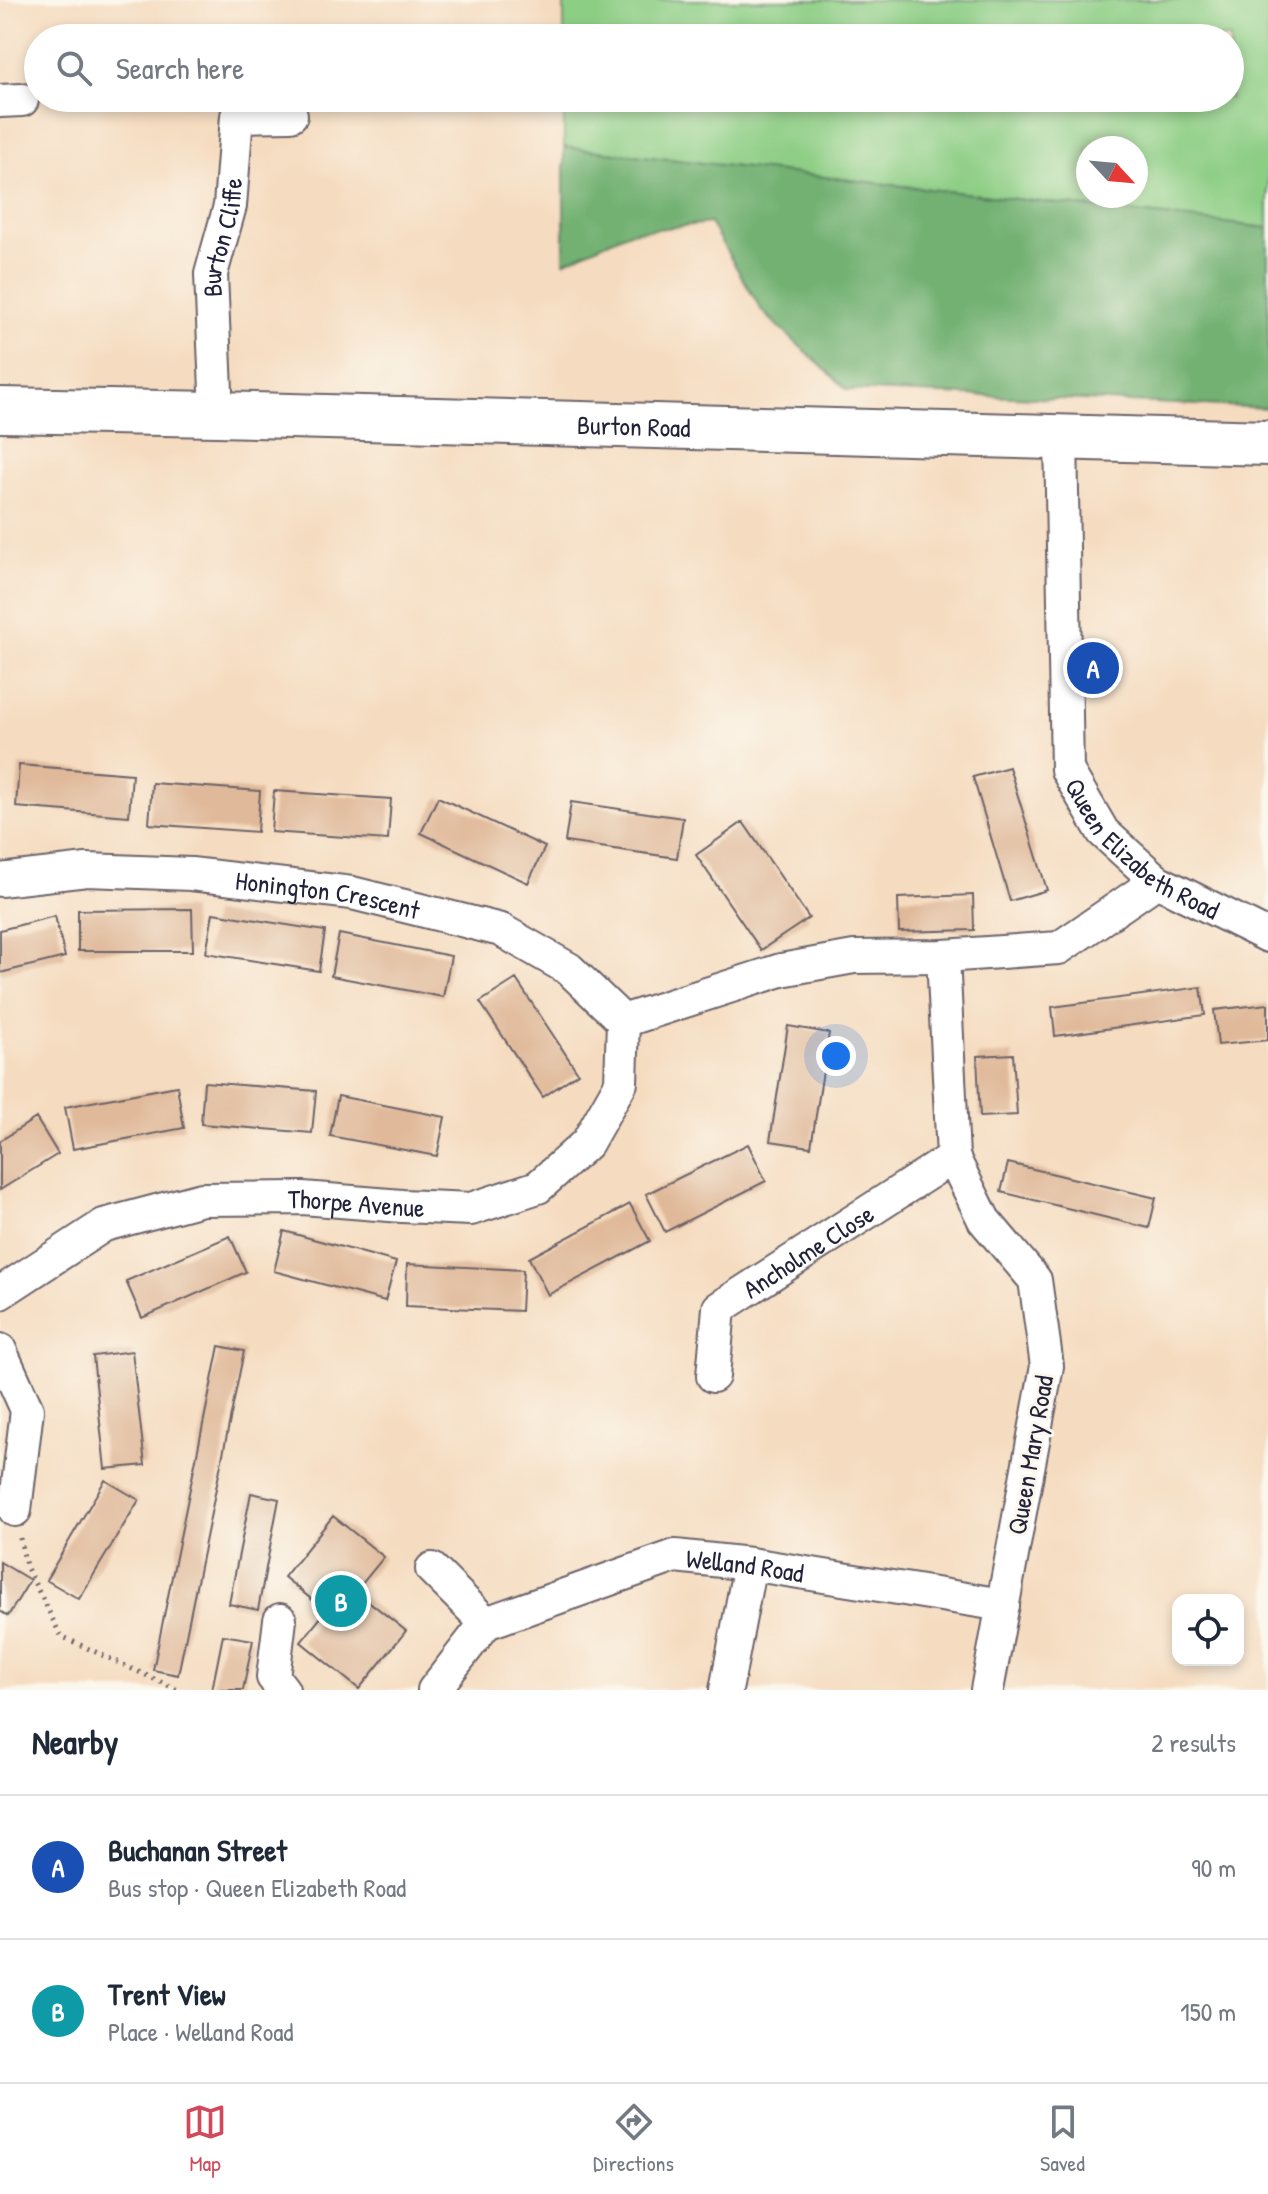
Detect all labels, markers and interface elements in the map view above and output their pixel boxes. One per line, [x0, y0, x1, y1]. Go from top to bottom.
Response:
search box [24, 24, 1244, 112]
icon: search [52, 46, 96, 90]
text: Search here [116, 48, 244, 88]
north arrow [1076, 136, 1148, 208]
street label: Burton Cliffe [193, 177, 250, 298]
street label: Burton Road [577, 406, 691, 445]
pin: A [1067, 638, 1119, 698]
street label: Queen Elizabeth Road [1058, 771, 1226, 927]
street label: Honington Crescent [234, 862, 425, 927]
your location [816, 1036, 856, 1076]
street label: Thorpe Avenue [288, 1180, 425, 1224]
street label: Ancholme Close [736, 1196, 880, 1306]
street label: Queen Mary Road [999, 1373, 1061, 1537]
street label: Welland Road [685, 1540, 807, 1590]
pin: B [315, 1571, 367, 1631]
map controls [1172, 1594, 1244, 1666]
button: locate [1172, 1594, 1244, 1666]
text: Nearby [32, 1719, 118, 1765]
text: 2 results [1151, 1725, 1236, 1760]
text: Buchanan Street [108, 1830, 287, 1870]
text: A [52, 1850, 64, 1885]
text: 90 m [1191, 1850, 1236, 1885]
text: Bus stop · Queen Elizabeth Road [108, 1870, 406, 1905]
text: Trent View [108, 1974, 226, 2014]
text: B [51, 1994, 65, 2029]
text: 150 m [1180, 1994, 1236, 2029]
text: Place · Welland Road [108, 2014, 293, 2049]
tab: Map [183, 2100, 227, 2178]
tab: Directions [593, 2100, 674, 2178]
tab: Saved [1040, 2100, 1085, 2178]

